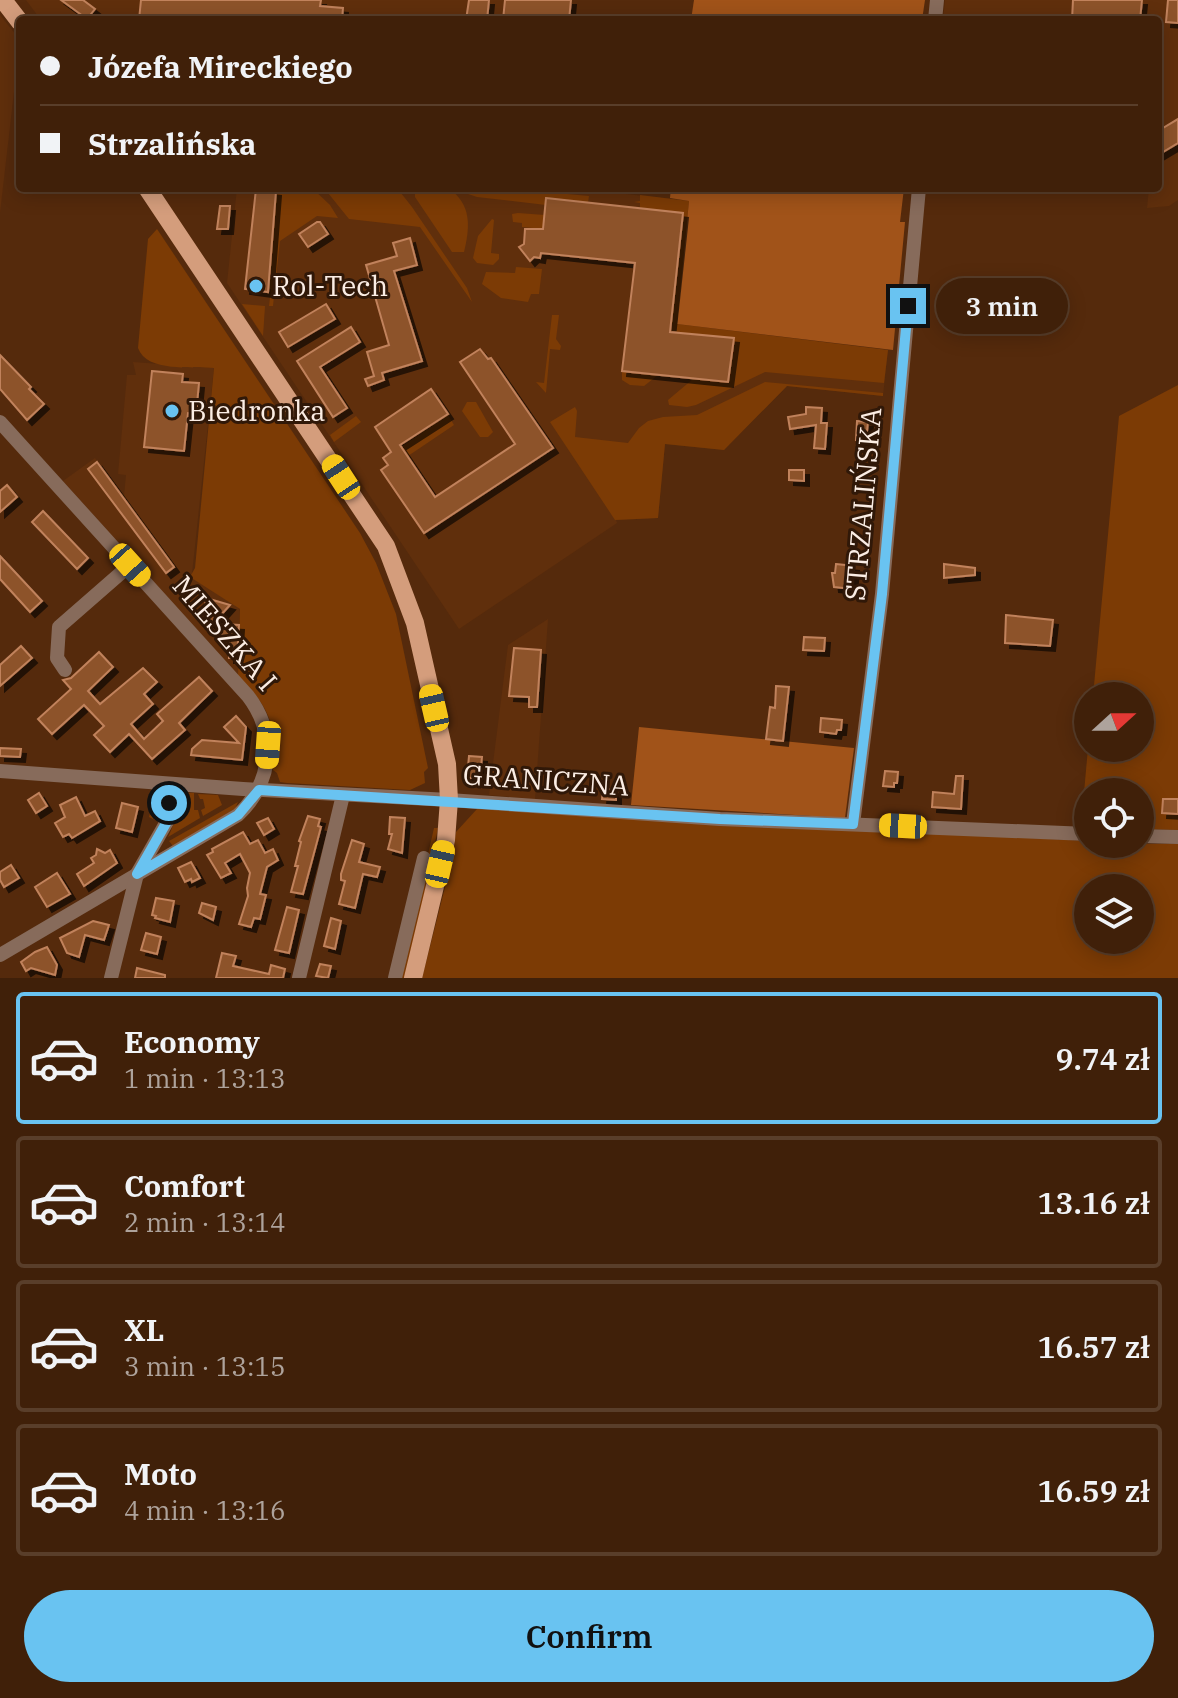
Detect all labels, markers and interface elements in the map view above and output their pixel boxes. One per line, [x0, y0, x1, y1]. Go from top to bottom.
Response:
text: Józefa Mireckiego [88, 47, 353, 86]
text: Strzalińska [88, 124, 256, 163]
place label: Rol-Tech [272, 267, 388, 304]
marker: Rol-Tech [247, 277, 265, 295]
callout: 3 min [936, 278, 1068, 334]
route end [890, 288, 926, 324]
text: 3 min [966, 289, 1038, 323]
place label: Biedronka [188, 392, 326, 429]
marker: Biedronka [163, 402, 181, 420]
street label: STRZALIŃSKA [836, 406, 889, 602]
car [318, 450, 364, 504]
car [105, 539, 155, 591]
street label: MIESZKA I [165, 567, 286, 698]
car [417, 682, 451, 734]
north arrow [1074, 682, 1154, 762]
map controls [1074, 682, 1154, 954]
car [254, 720, 282, 770]
street label: GRANICZNA [462, 755, 630, 804]
button: locate [1074, 778, 1154, 858]
route start [151, 785, 187, 821]
car [878, 813, 928, 839]
car [423, 838, 457, 890]
button: layers [1074, 874, 1154, 954]
icon: car [28, 1022, 100, 1094]
text: Economy [124, 1022, 260, 1061]
text: 9.74 zł [1056, 1039, 1150, 1078]
text: 1 min · 13:13 [124, 1061, 286, 1095]
icon: car [28, 1166, 100, 1238]
text: Comfort [124, 1166, 245, 1205]
text: 13.16 zł [1038, 1183, 1150, 1222]
text: 2 min · 13:14 [124, 1205, 286, 1239]
icon: car [28, 1310, 100, 1382]
text: XL [124, 1310, 164, 1349]
text: 16.57 zł [1038, 1327, 1150, 1366]
text: 3 min · 13:15 [124, 1349, 286, 1383]
icon: car [28, 1454, 100, 1526]
text: Moto [124, 1454, 197, 1493]
text: 16.59 zł [1038, 1471, 1150, 1510]
text: 4 min · 13:16 [124, 1493, 286, 1527]
button: Confirm [24, 1590, 1154, 1682]

